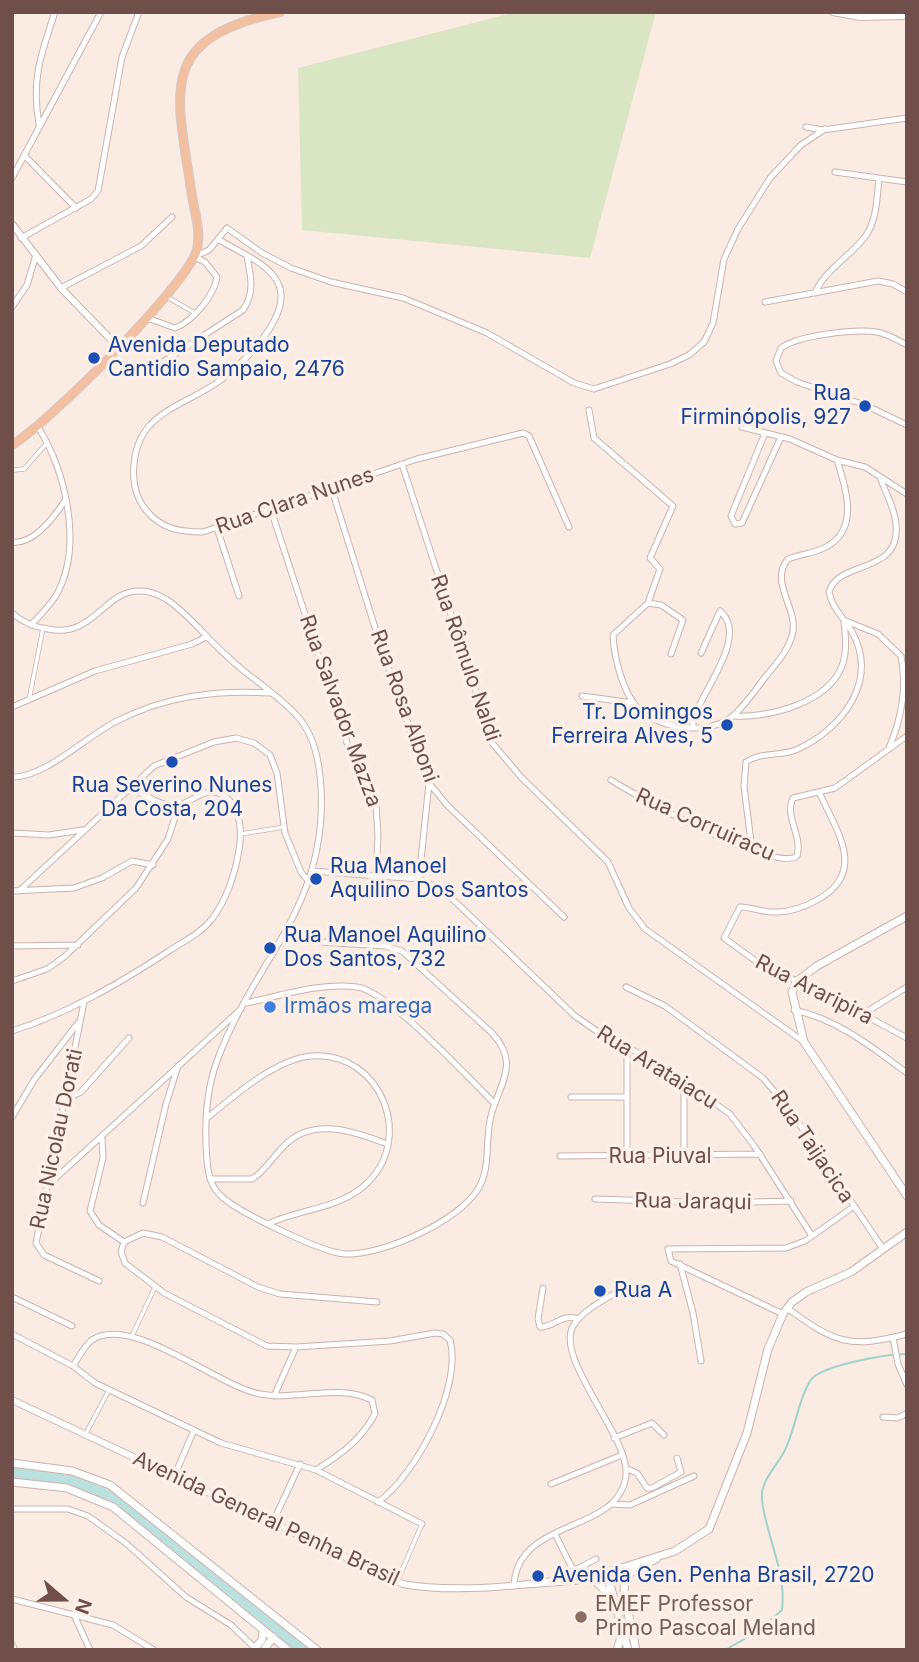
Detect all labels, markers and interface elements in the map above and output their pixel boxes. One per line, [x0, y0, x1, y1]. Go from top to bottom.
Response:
place label: Avenida Deputado Cantidio Sampaio, 2476 [108, 333, 345, 383]
marker: Avenida Deputado Cantidio Sampaio, 2476 [86, 350, 102, 366]
place label: Rua Firminópolis, 927 [680, 381, 851, 431]
marker: Rua Firminópolis, 927 [857, 398, 873, 414]
street label: Rua Clara Nunes [213, 462, 377, 540]
street label: Rua Rômulo Naldi [425, 571, 505, 745]
street label: Rua Salvador Mazza [294, 612, 386, 810]
street label: Rua Rosa Alboni [365, 626, 443, 786]
place label: Tr. Domingos Ferreira Alves, 5 [551, 700, 713, 750]
marker: Tr. Domingos Ferreira Alves, 5 [719, 717, 735, 733]
marker: Rua Severino Nunes Da Costa, 204 [164, 754, 180, 770]
place label: Rua Severino Nunes Da Costa, 204 [72, 773, 272, 823]
street label: Rua Corruiracu [632, 783, 778, 867]
place label: Rua Manoel Aquilino Dos Santos [330, 854, 529, 904]
marker: Rua Manoel Aquilino Dos Santos [308, 871, 324, 887]
place label: Rua Manoel Aquilino Dos Santos, 732 [284, 923, 487, 973]
marker: Rua Manoel Aquilino Dos Santos, 732 [262, 940, 278, 956]
street label: Rua Araripira [751, 950, 877, 1030]
place label: Irmãos marega [284, 994, 432, 1020]
marker: Irmãos marega [262, 999, 278, 1015]
street label: Rua Arataiacu [592, 1021, 722, 1115]
street label: Rua Nicolau Dorati [26, 1047, 88, 1231]
street label: Rua Taijacica [765, 1086, 859, 1208]
street label: Rua Piuval [608, 1144, 712, 1170]
street label: Rua Jaraqui [634, 1188, 752, 1216]
place label: Rua A [614, 1278, 672, 1304]
marker: Rua A [592, 1283, 608, 1299]
street label: Avenida General Penha Brasil [129, 1446, 403, 1592]
place label: Avenida Gen. Penha Brasil, 2720 [552, 1563, 874, 1589]
north arrow [28, 1564, 98, 1634]
marker: Avenida Gen. Penha Brasil, 2720 [530, 1568, 546, 1584]
place label: EMEF Professor Primo Pascoal Meland [595, 1592, 816, 1642]
text: N [70, 1596, 96, 1617]
marker: EMEF Professor Primo Pascoal Meland [573, 1609, 589, 1625]

